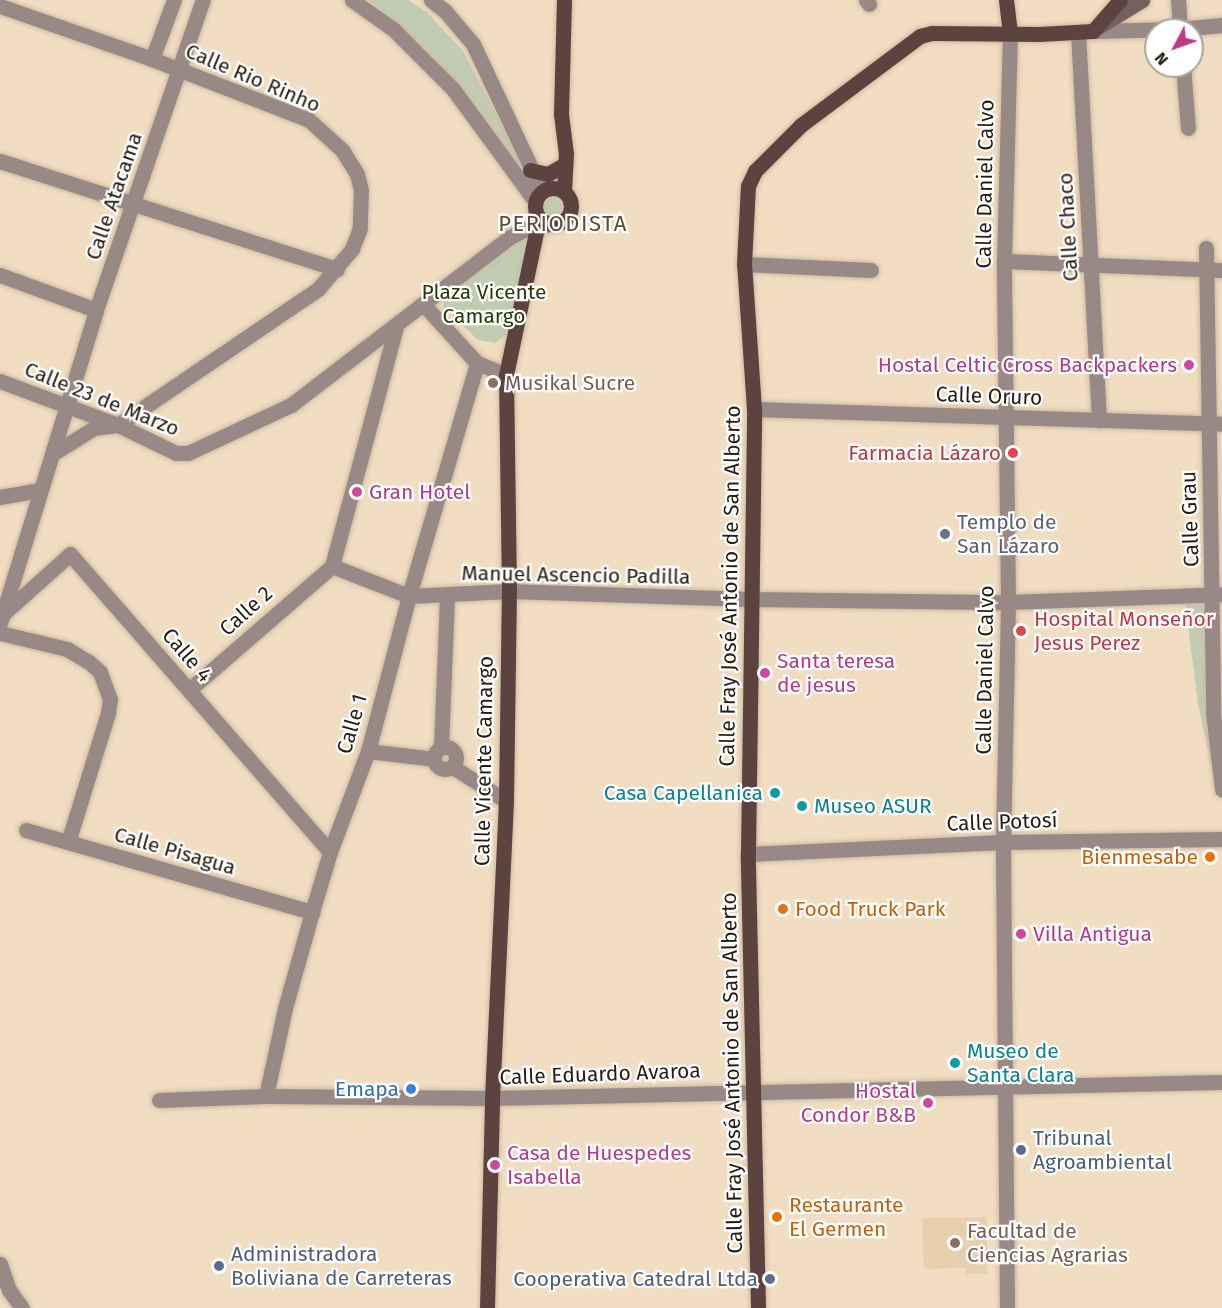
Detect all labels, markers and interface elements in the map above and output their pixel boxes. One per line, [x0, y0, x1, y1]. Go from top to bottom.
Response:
north arrow [1144, 18, 1204, 78]
street label: Calle Rio Rinho [182, 38, 324, 118]
text: N [1151, 49, 1172, 69]
street label: Calle Daniel Calvo [971, 99, 999, 269]
street label: Calle Atacama [80, 129, 148, 263]
street label: Calle Chaco [1053, 172, 1083, 282]
district label: PERIODISTA [498, 211, 628, 237]
park label: Plaza Vicente Camargo [422, 279, 546, 329]
place label: Hostal Celtic Cross Backpackers [878, 352, 1177, 378]
street label: Calle 23 de Marzo [21, 356, 183, 442]
marker: Hostal Celtic Cross Backpackers [1182, 358, 1196, 372]
place label: Musikal Sucre [505, 370, 635, 396]
marker: Musikal Sucre [486, 376, 500, 390]
street label: Calle Oruro [935, 382, 1043, 410]
street label: Calle Fray José Antonio de San Alberto [714, 405, 746, 767]
place label: Farmacia Lázaro [848, 440, 1001, 466]
marker: Farmacia Lázaro [1006, 446, 1020, 460]
street label: Calle Grau [1176, 470, 1204, 568]
place label: Gran Hotel [369, 479, 470, 505]
marker: Gran Hotel [350, 485, 364, 499]
place label: Templo de San Lázaro [957, 509, 1059, 559]
marker: Templo de San Lázaro [938, 527, 952, 541]
street label: Manuel Ascencio Padilla [461, 560, 691, 590]
street label: Calle 2 [214, 581, 278, 641]
street label: Calle Daniel Calvo [971, 585, 999, 755]
place label: Hospital Monseñor Jesus Perez [1034, 606, 1214, 656]
marker: Hospital Monseñor Jesus Perez [1012, 622, 1030, 640]
street label: Calle 4 [157, 623, 217, 687]
place label: Santa teresa de jesus [777, 648, 895, 698]
street label: Calle Vicente Camargo [470, 656, 498, 866]
marker: Santa teresa de jesus [758, 666, 772, 680]
street label: Calle 1 [331, 691, 373, 757]
place label: Casa Capellanica [604, 780, 763, 806]
marker: Casa Capellanica [768, 786, 782, 800]
place label: Museo ASUR [814, 793, 932, 819]
marker: Museo ASUR [795, 799, 809, 813]
street label: Calle Potosí [946, 807, 1058, 837]
street label: Calle Pisagua [111, 822, 239, 880]
place label: Bienmesabe [1081, 844, 1198, 870]
marker: Bienmesabe [1203, 850, 1217, 864]
street label: Calle Fray José Antonio de San Alberto [716, 892, 748, 1254]
place label: Food Truck Park [795, 896, 945, 922]
marker: Food Truck Park [776, 902, 790, 916]
place label: Villa Antigua [1033, 921, 1152, 947]
marker: Villa Antigua [1014, 927, 1028, 941]
place label: Museo de Santa Clara [967, 1038, 1074, 1088]
marker: Museo de Santa Clara [948, 1056, 962, 1070]
street label: Calle Eduardo Avaroa [499, 1058, 701, 1090]
place label: Emapa [335, 1076, 399, 1102]
place label: Hostal Condor B&B [801, 1078, 916, 1128]
marker: Emapa [404, 1082, 418, 1096]
marker: Hostal Condor B&B [921, 1096, 935, 1110]
place label: Tribunal Agroambiental [1033, 1125, 1172, 1175]
place label: Casa de Huespedes Isabella [507, 1140, 691, 1190]
marker: Tribunal Agroambiental [1014, 1143, 1028, 1157]
marker: Casa de Huespedes Isabella [488, 1158, 502, 1172]
place label: Restaurante El Germen [789, 1192, 904, 1242]
marker: Restaurante El Germen [770, 1210, 784, 1224]
place label: Facultad de Ciencias Agrarias [967, 1218, 1128, 1268]
marker: Facultad de Ciencias Agrarias [948, 1236, 962, 1250]
place label: Administradora Boliviana de Carreteras [231, 1241, 452, 1291]
marker: Administradora Boliviana de Carreteras [212, 1259, 226, 1273]
place label: Cooperativa Catedral Ltda [513, 1266, 758, 1292]
marker: Cooperativa Catedral Ltda [763, 1272, 777, 1286]

